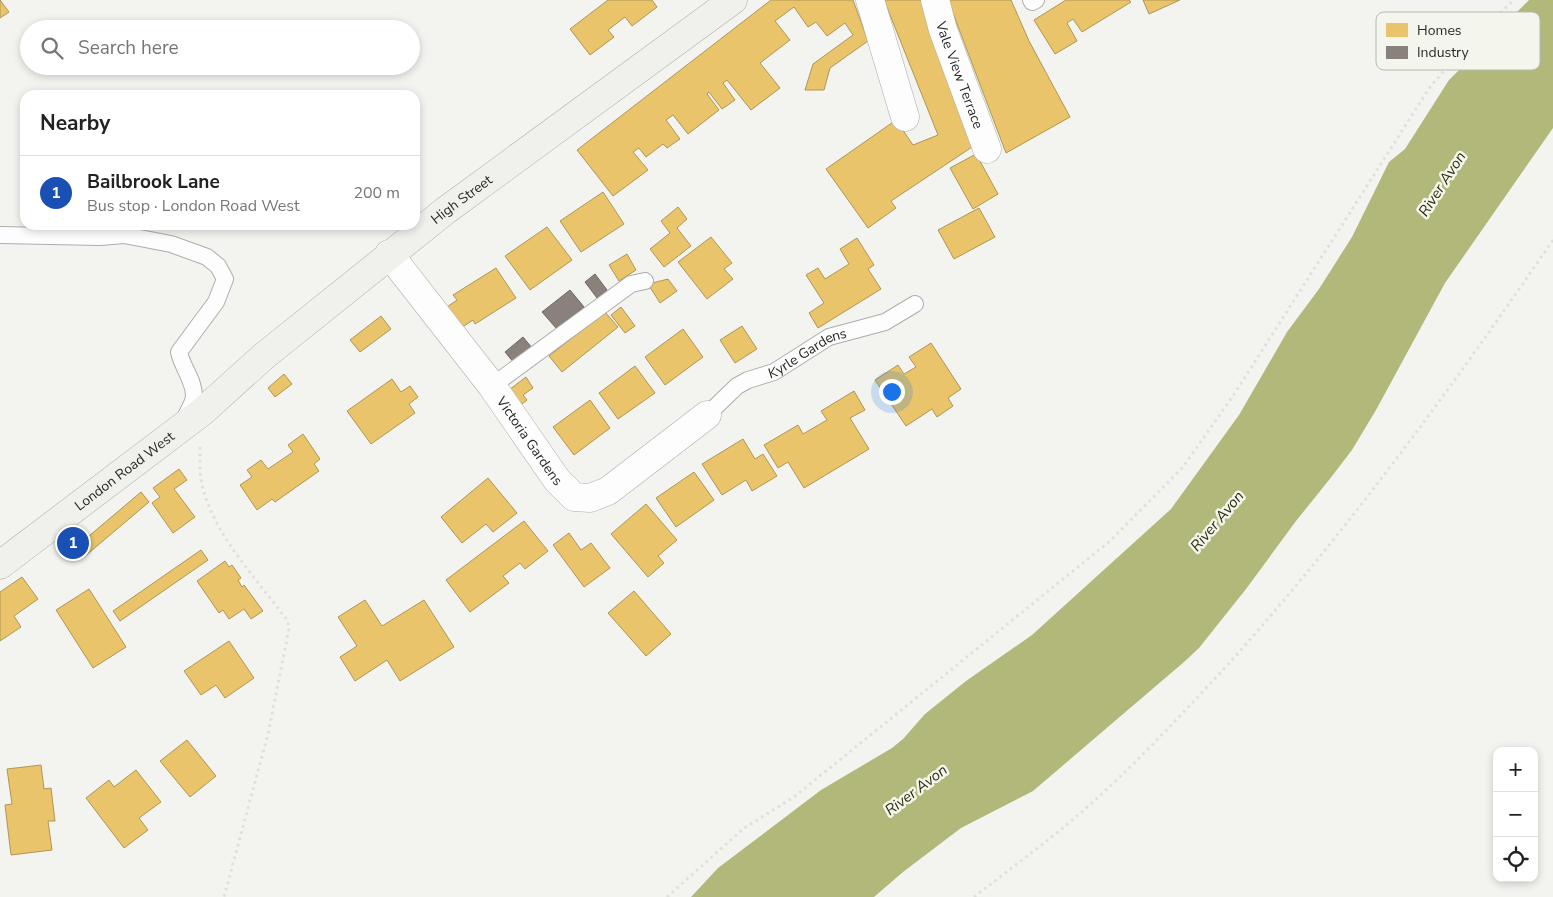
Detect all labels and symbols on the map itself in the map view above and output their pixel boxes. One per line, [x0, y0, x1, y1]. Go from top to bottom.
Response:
legend [1376, 12, 1540, 70]
street label: Vale View Terrace [931, 18, 988, 131]
text: Homes [1417, 21, 1462, 40]
text: Industry [1417, 43, 1470, 62]
water label: River Avon [1414, 148, 1470, 220]
street label: High Street [427, 170, 496, 228]
street label: Kyrle Gardens [766, 323, 849, 383]
your location [879, 379, 905, 405]
street label: Victoria Gardens [492, 392, 567, 490]
street label: London Road West [71, 427, 178, 515]
water label: River Avon [1186, 486, 1248, 556]
pin: 1 [57, 524, 89, 562]
water label: River Avon [881, 760, 951, 820]

